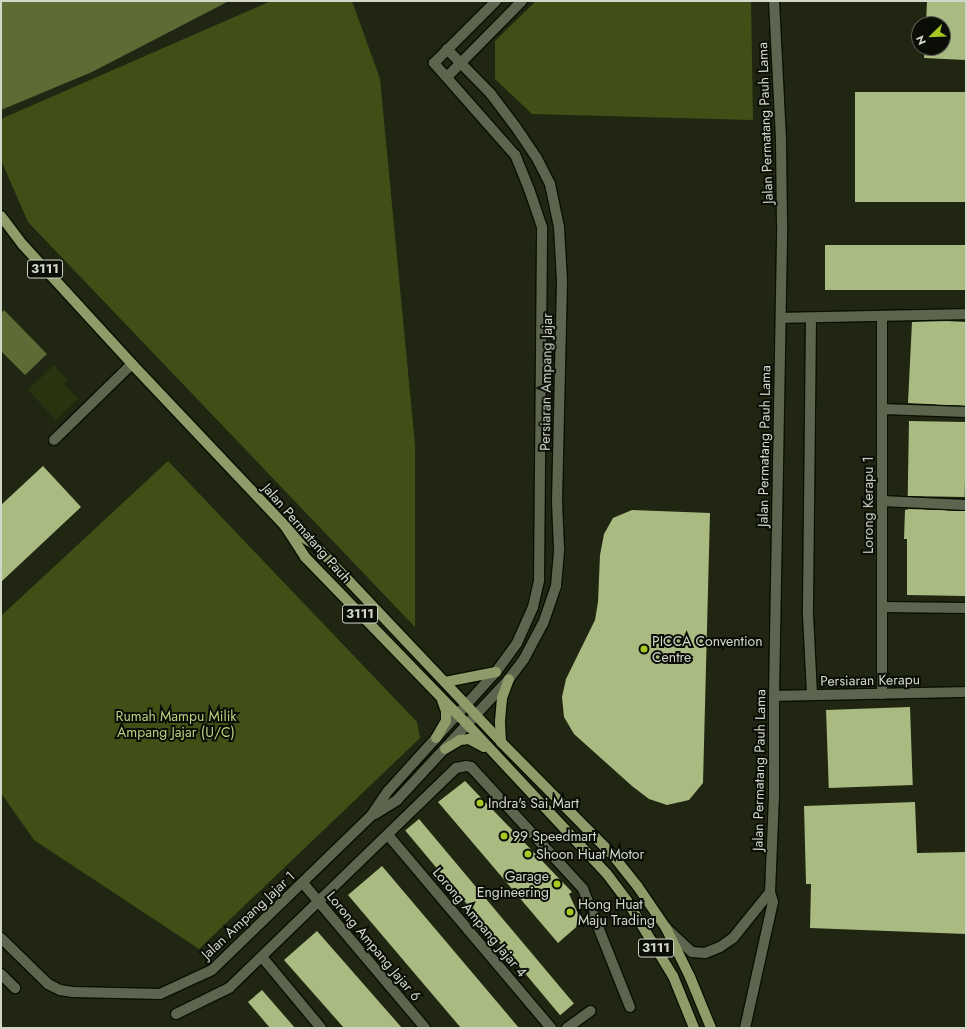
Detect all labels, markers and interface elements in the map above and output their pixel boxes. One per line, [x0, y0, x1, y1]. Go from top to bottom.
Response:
north arrow [911, 16, 951, 56]
text: N [912, 33, 930, 47]
street label: Jalan Permatang Pauh Lama [754, 42, 776, 204]
road number: 3111 [27, 258, 63, 280]
street label: Persiaran Ampang Jajar [536, 313, 556, 451]
street label: Jalan Permatang Pauh Lama [754, 365, 774, 527]
street label: Lorong Kerapu 1 [860, 456, 876, 554]
street label: Jalan Permatang Pauh [259, 480, 355, 586]
road number: 3111 [342, 603, 378, 625]
place label: PICCA Convention Centre [652, 633, 763, 666]
marker: PICCA Convention Centre [639, 644, 649, 654]
street label: Persiaran Kerapu [820, 671, 920, 689]
street label: Jalan Permatang Pauh Lama [749, 689, 769, 851]
park label: Rumah Mampu Milik Ampang Jajar (U/C) [116, 708, 236, 740]
place label: Indra's Sai Mart [488, 795, 579, 811]
marker: Indra's Sai Mart [475, 798, 485, 808]
place label: 99 Speedmart [512, 828, 596, 844]
marker: 99 Speedmart [499, 831, 509, 841]
place label: Shoon Huat Motor [536, 846, 644, 862]
marker: Shoon Huat Motor [523, 849, 533, 859]
street label: Lorong Ampang Jajar 4 [429, 864, 531, 980]
street label: Jalan Ampang Jajar 1 [198, 867, 298, 963]
place label: Garage Engineering [477, 868, 549, 900]
marker: Garage Engineering [552, 879, 562, 889]
street label: Lorong Ampang Jajar 6 [323, 888, 425, 1004]
place label: Hong Huat Maju Trading [578, 896, 655, 928]
marker: Hong Huat Maju Trading [565, 907, 575, 917]
road number: 3111 [638, 937, 674, 959]

